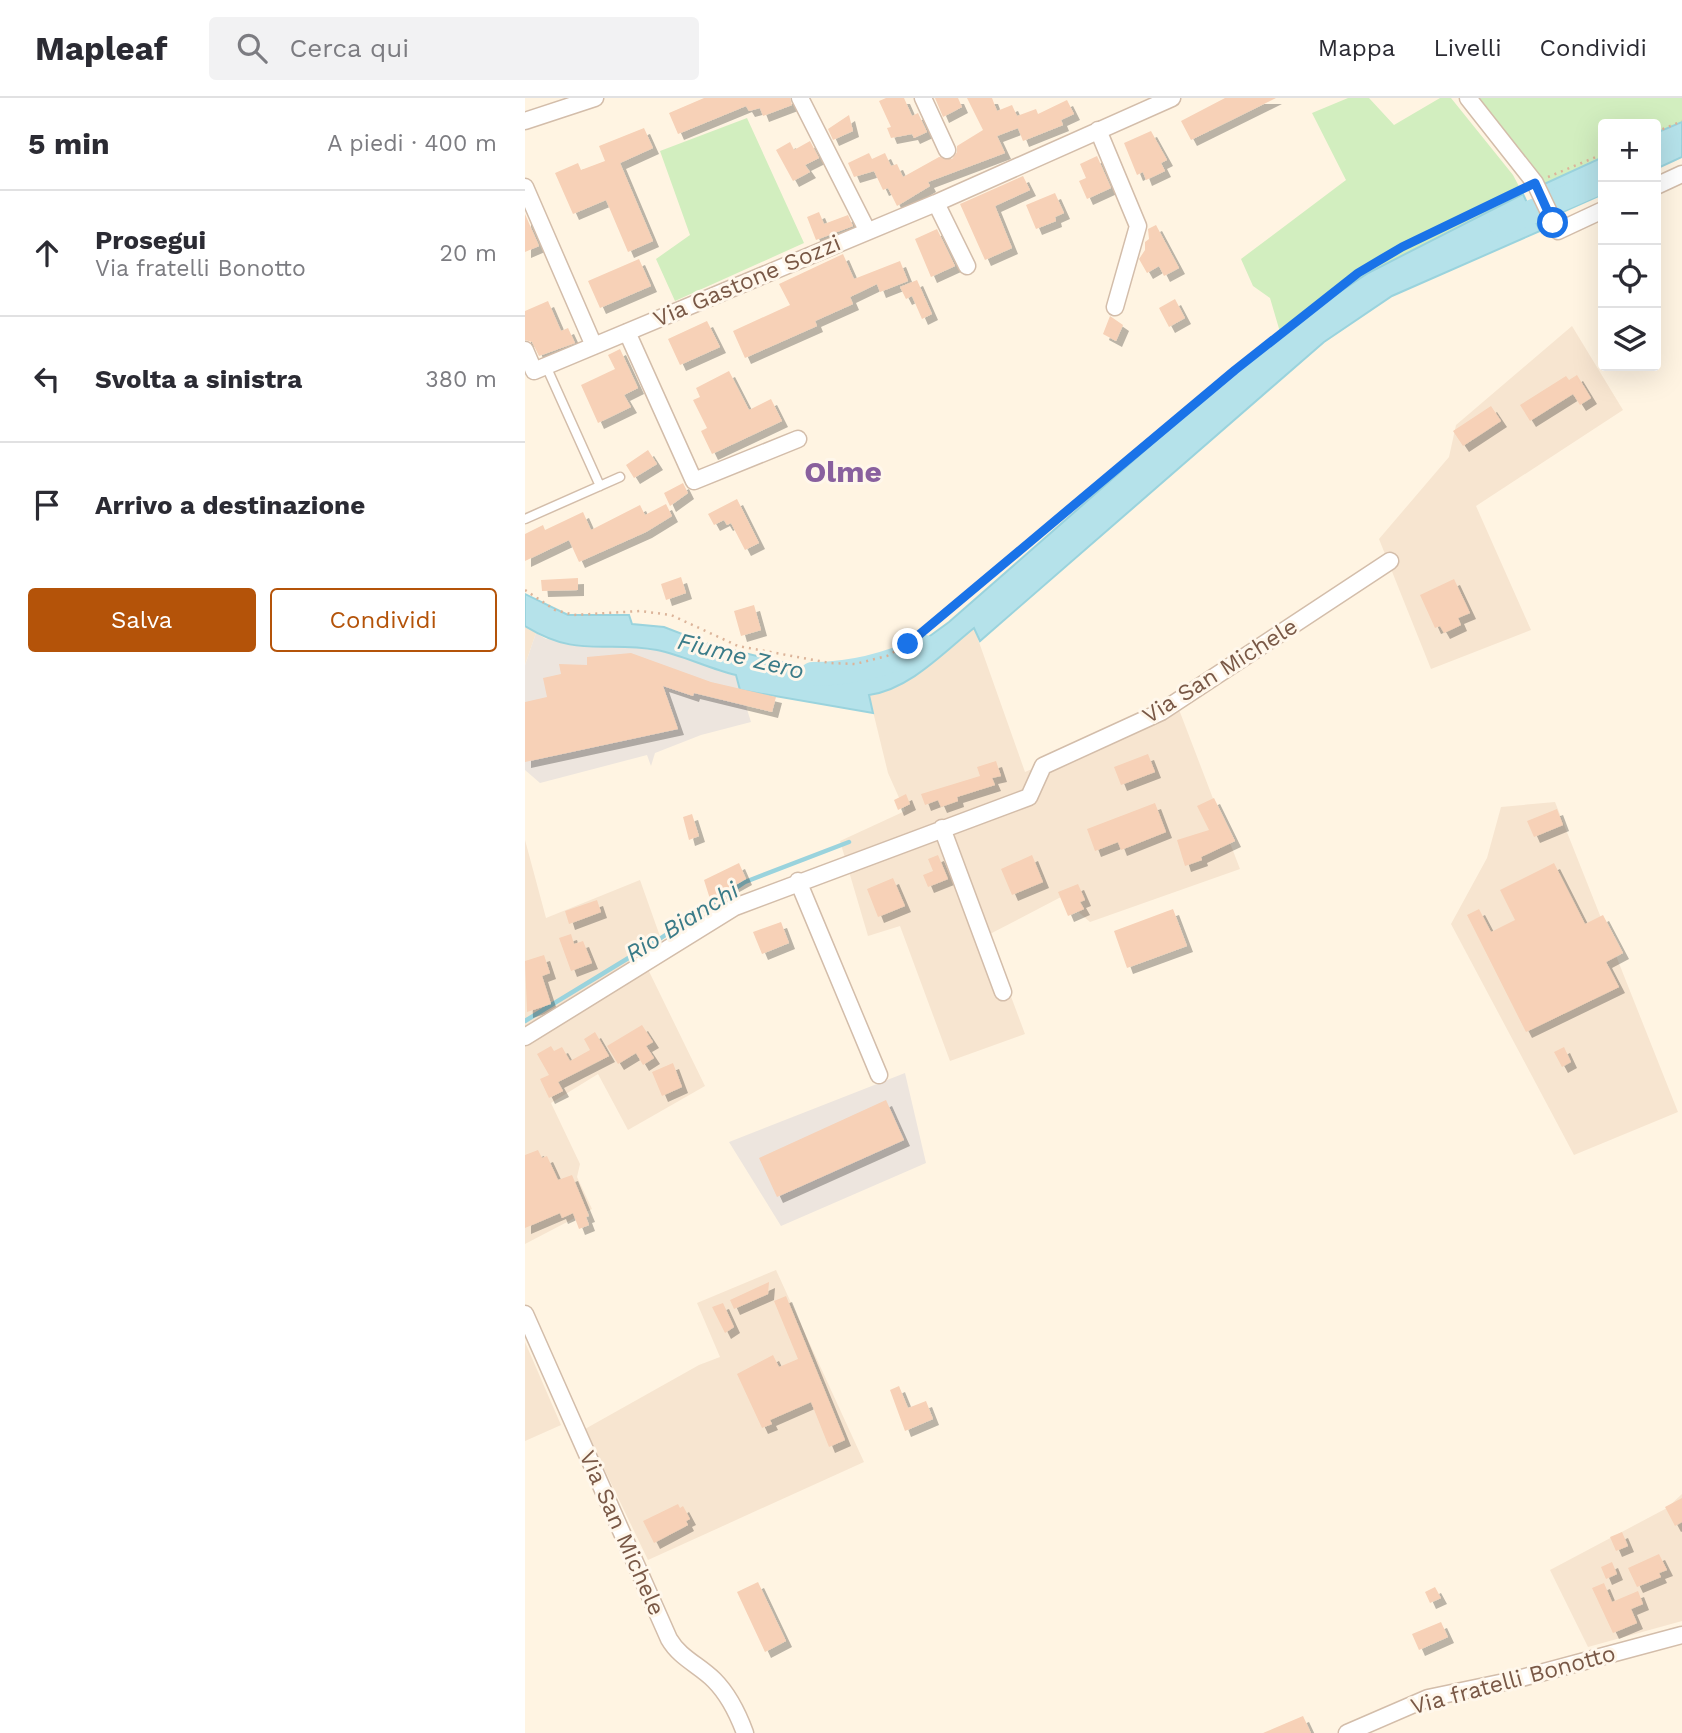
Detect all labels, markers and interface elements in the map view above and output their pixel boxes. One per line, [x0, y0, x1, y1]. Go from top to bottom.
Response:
search box [209, 17, 699, 80]
text: Mapleaf [35, 29, 167, 68]
icon: search [233, 29, 271, 67]
text: Cerca qui [289, 33, 409, 63]
text: Mappa [1318, 34, 1395, 62]
text: Livelli [1433, 34, 1502, 62]
text: Condividi [1540, 34, 1647, 62]
map controls [1598, 119, 1661, 371]
button: + [1598, 119, 1661, 182]
text: 5 min [28, 126, 110, 161]
text: A piedi · 400 m [327, 130, 497, 157]
button: − [1598, 182, 1661, 245]
route start [1537, 207, 1568, 238]
text: Prosegui [95, 225, 206, 255]
street label: Via Gastone Sozzi [649, 229, 845, 333]
icon: ahead [28, 234, 66, 272]
text: 20 m [440, 240, 497, 267]
button: locate [1598, 245, 1661, 308]
text: Via fratelli Bonotto [95, 255, 306, 282]
button: layers [1598, 308, 1661, 371]
icon: left [28, 360, 66, 398]
text: Svolta a sinistra [95, 364, 302, 394]
text: 380 m [425, 366, 497, 393]
district label: Olme [804, 454, 882, 489]
icon: arrive [28, 486, 66, 524]
text: Arrivo a destinazione [95, 490, 365, 520]
button: Salva [28, 588, 256, 652]
button: Condividi [270, 588, 497, 652]
street label: Via San Michele [1138, 613, 1302, 729]
water label: Fiume Zero [675, 627, 807, 685]
route end [892, 628, 923, 659]
water label: Rio Bianchi [620, 876, 744, 968]
street label: Via San Michele [574, 1446, 670, 1620]
street label: Via fratelli Bonotto [1408, 1640, 1618, 1720]

